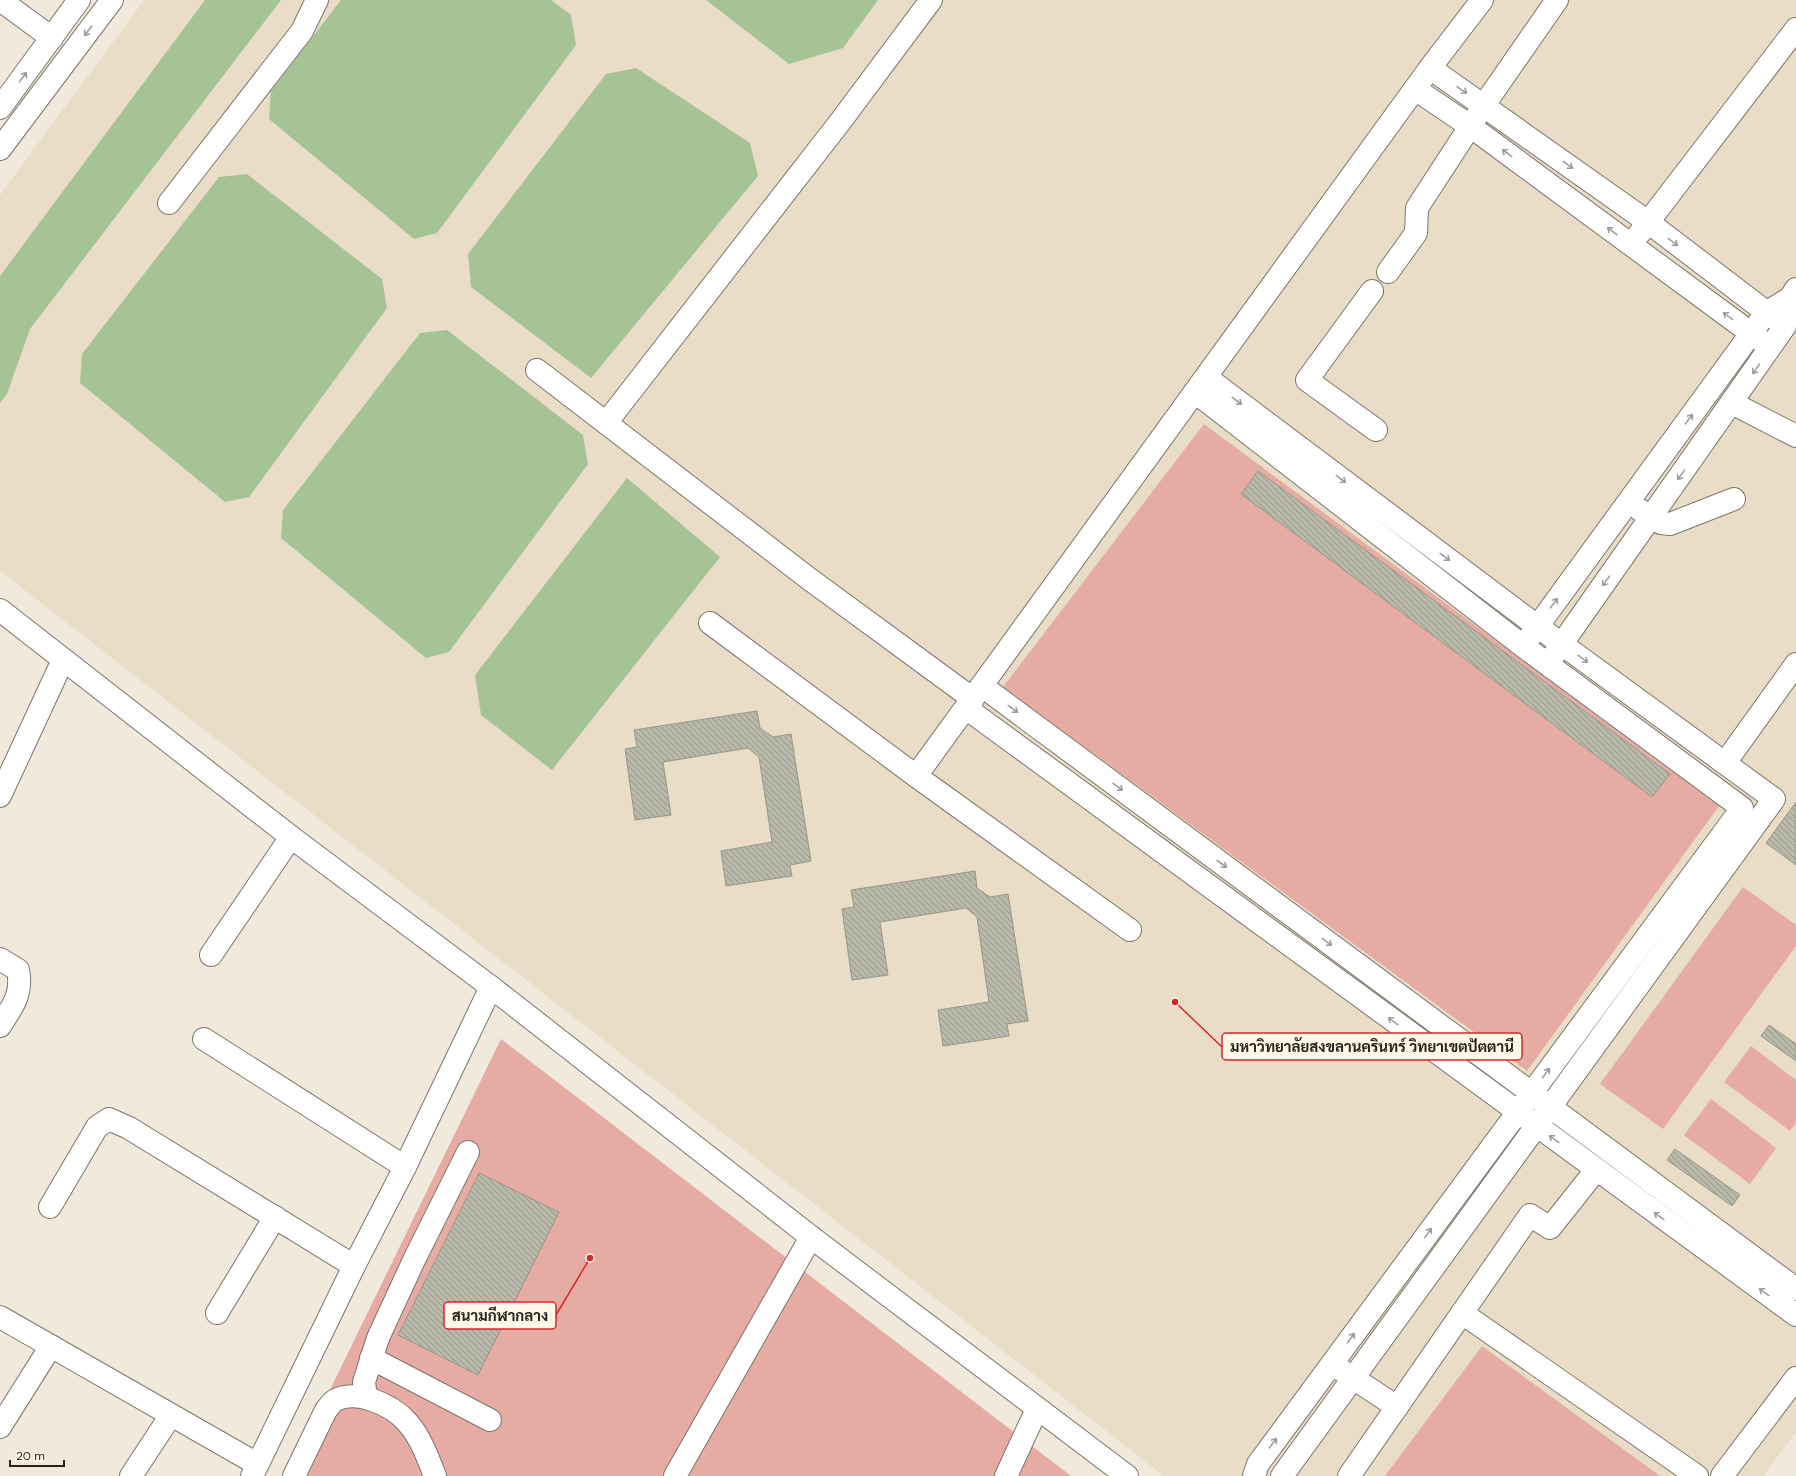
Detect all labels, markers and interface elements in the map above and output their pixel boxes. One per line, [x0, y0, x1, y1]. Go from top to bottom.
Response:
one-way arrow [84, 26, 92, 37]
one-way arrow [19, 72, 27, 83]
one-way arrow [1456, 86, 1467, 94]
one-way arrow [1502, 149, 1513, 157]
one-way arrow [1563, 161, 1574, 169]
one-way arrow [1607, 226, 1618, 235]
one-way arrow [1668, 237, 1679, 246]
one-way arrow [1722, 312, 1733, 320]
one-way arrow [1751, 363, 1760, 374]
one-way arrow [1231, 397, 1242, 405]
one-way arrow [1685, 414, 1693, 425]
one-way arrow [1677, 469, 1685, 480]
one-way arrow [1336, 475, 1347, 483]
one-way arrow [1440, 552, 1451, 561]
one-way arrow [1601, 575, 1610, 586]
one-way arrow [1550, 598, 1558, 609]
one-way arrow [1578, 655, 1589, 663]
one-way arrow [1008, 705, 1019, 714]
one-way arrow [1112, 783, 1123, 791]
one-way arrow [1217, 860, 1228, 868]
one-way arrow [1321, 937, 1332, 946]
one-way arrow [1388, 1017, 1399, 1025]
callout: มหาวิทยาลัยสงขลานครินทร์ วิทยาเขตปัตตานี [1222, 1033, 1522, 1060]
text: มหาวิทยาลัยสงขลานครินทร์ วิทยาเขตปัตตานี [1230, 1037, 1514, 1057]
one-way arrow [1542, 1067, 1551, 1078]
one-way arrow [1549, 1135, 1560, 1143]
one-way arrow [1654, 1212, 1665, 1220]
one-way arrow [1424, 1228, 1432, 1239]
one-way arrow [1759, 1288, 1770, 1296]
callout: สนามกีฬากลาง [444, 1302, 556, 1329]
text: สนามกีฬากลาง [452, 1306, 548, 1326]
one-way arrow [1347, 1333, 1355, 1344]
one-way arrow [1269, 1437, 1278, 1448]
scale bar [10, 1442, 64, 1468]
text: 20 m [16, 1448, 45, 1464]

